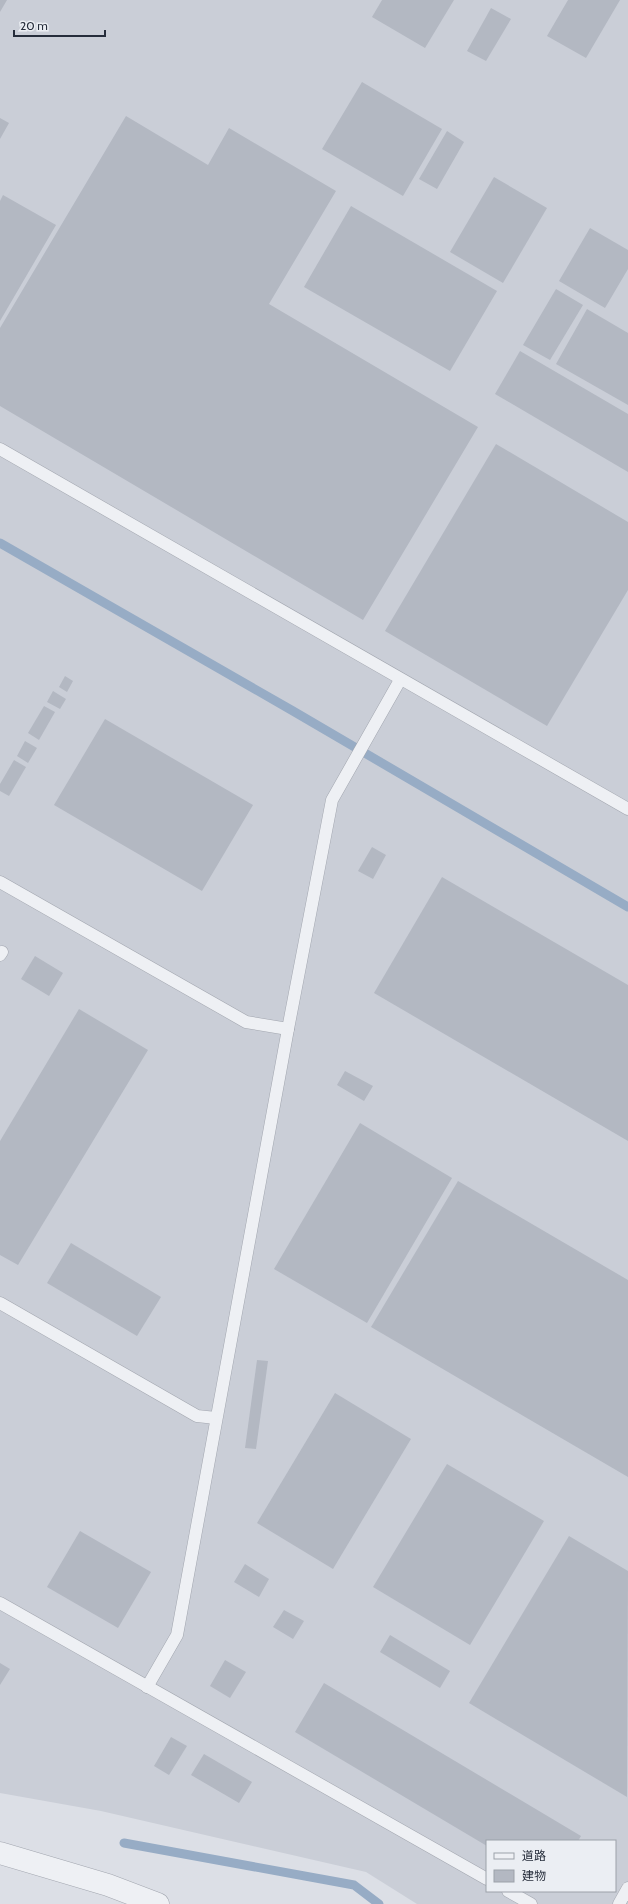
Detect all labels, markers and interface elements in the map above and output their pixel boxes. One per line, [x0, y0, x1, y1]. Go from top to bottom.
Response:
scale bar [14, 12, 105, 38]
text: 20 m [20, 18, 48, 33]
legend [486, 1840, 616, 1892]
text: 道路 [522, 1848, 546, 1863]
text: 建物 [522, 1868, 546, 1883]

